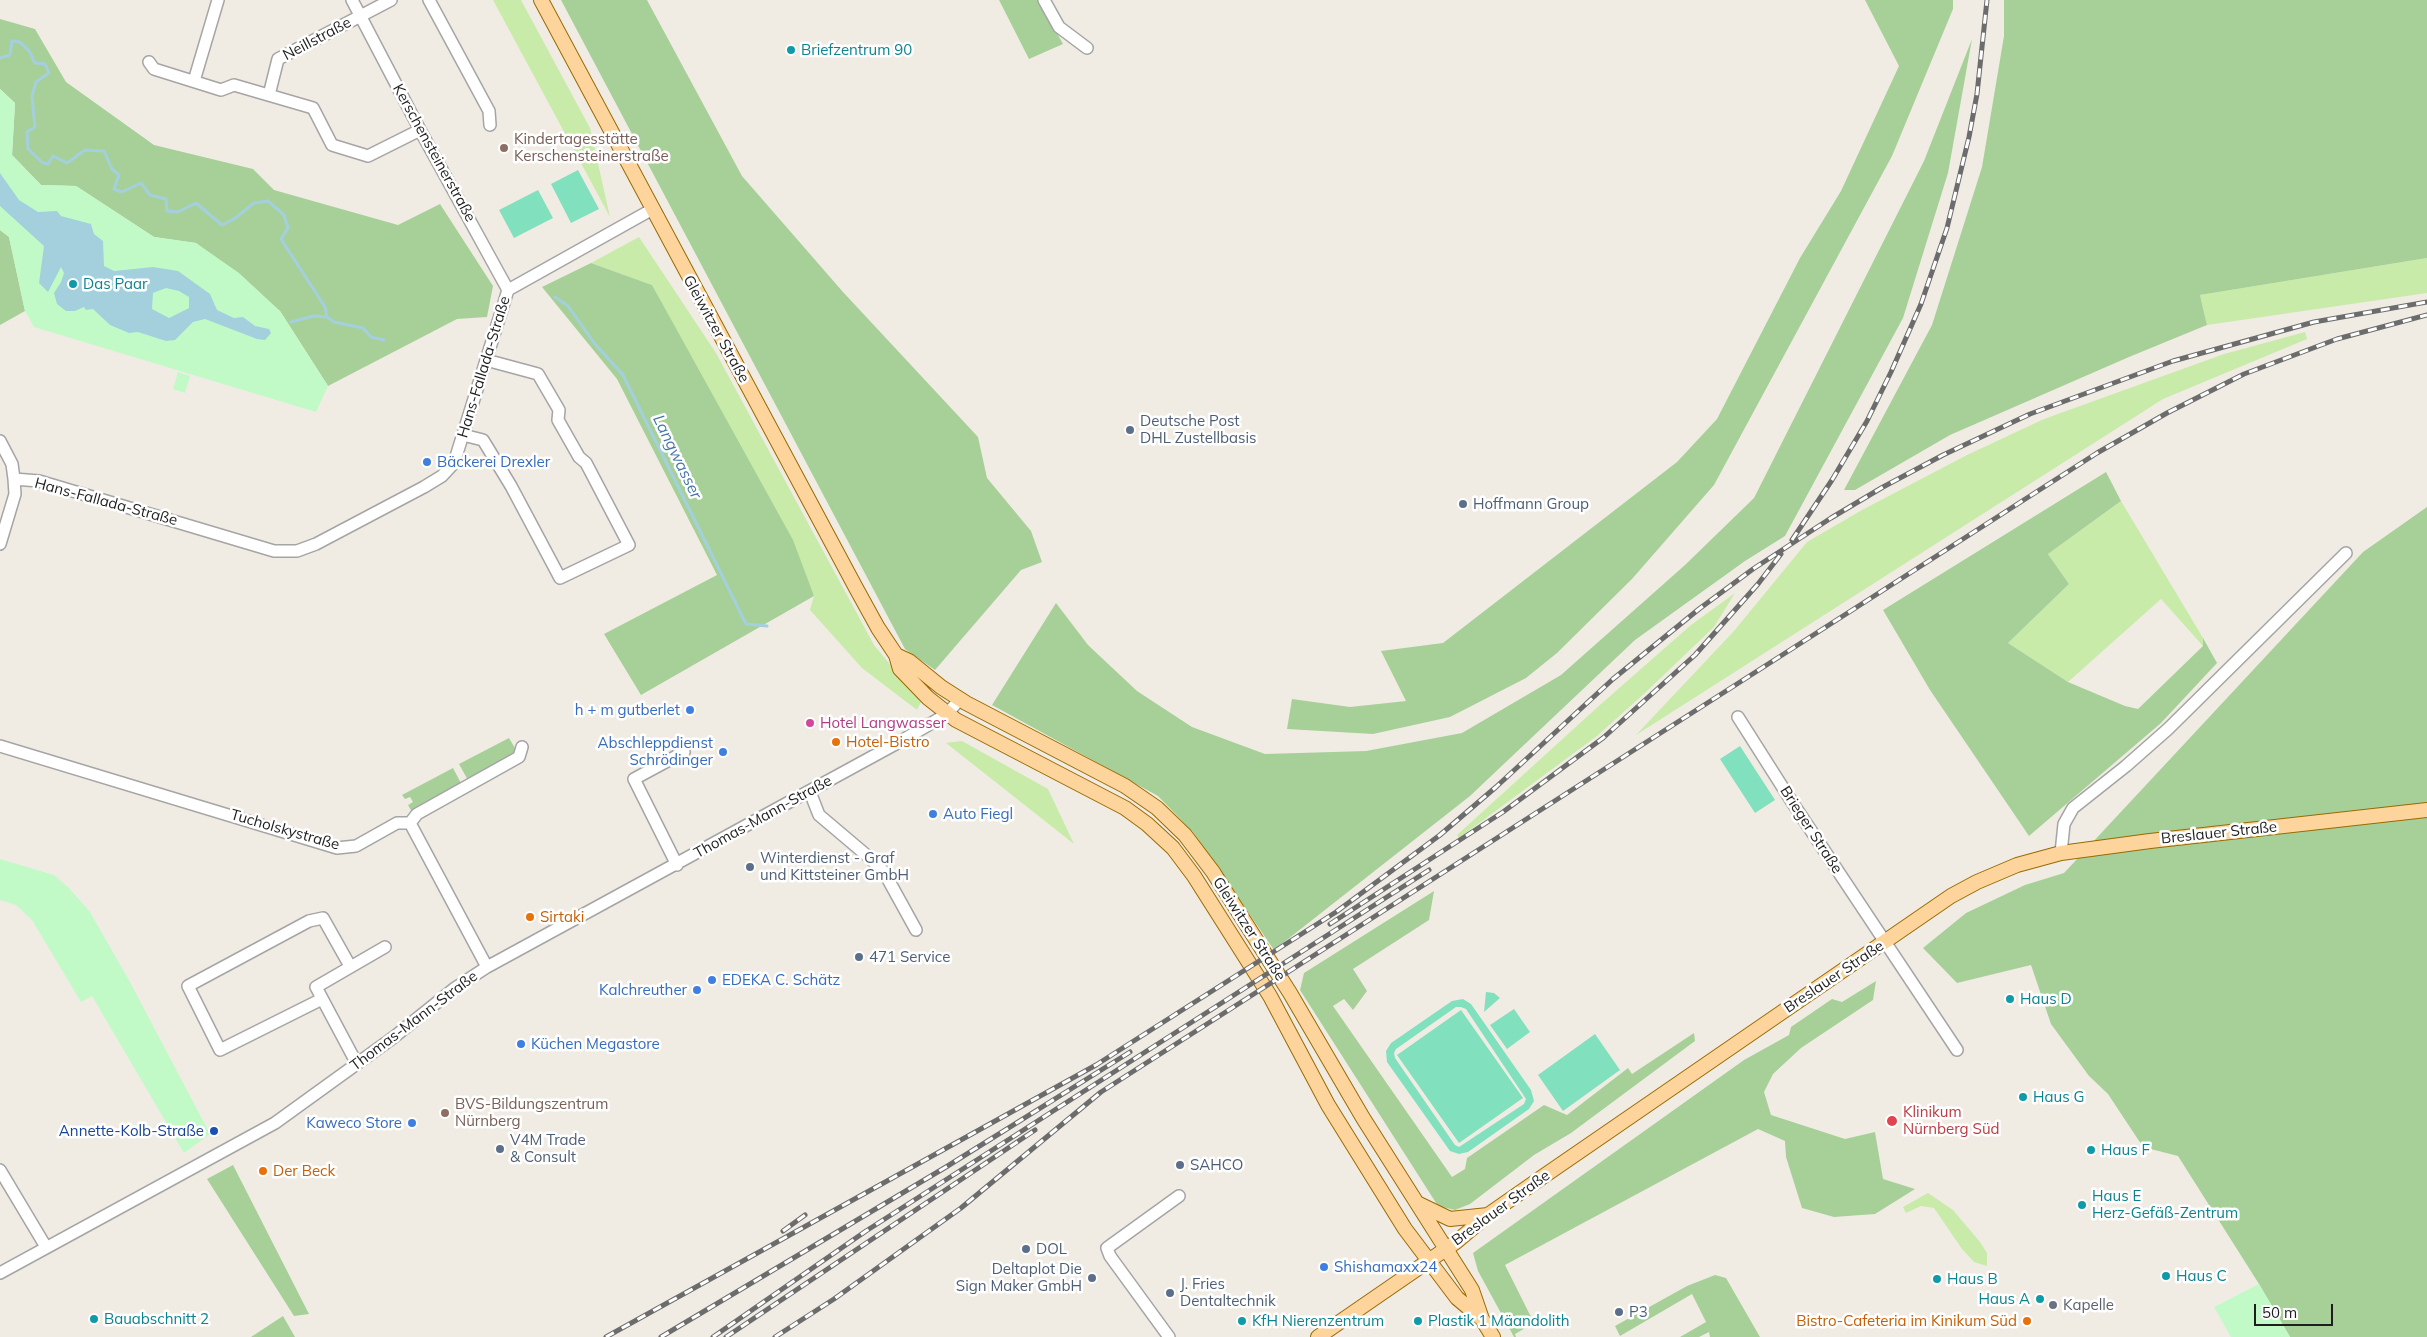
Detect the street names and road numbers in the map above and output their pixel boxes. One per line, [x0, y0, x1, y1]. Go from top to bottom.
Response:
street label: Neillstraße [280, 14, 354, 64]
street label: Kerschensteinerstraße [389, 81, 479, 225]
street label: Gleiwitzer Straße [679, 272, 753, 386]
street label: Hans-Fallada-Straße [454, 294, 514, 440]
street label: Hans-Fallada-Straße [33, 474, 179, 530]
street label: Thomas-Mann-Straße [691, 772, 835, 862]
street label: Brieger Straße [1776, 783, 1846, 877]
street label: Tucholskystraße [229, 806, 341, 854]
street label: Breslauer Straße [2160, 818, 2278, 848]
street label: Gleiwitzer Straße [1209, 874, 1289, 984]
street label: Breslauer Straße [1781, 937, 1887, 1017]
street label: Thomas-Mann-Straße [347, 967, 481, 1075]
street label: Breslauer Straße [1449, 1166, 1553, 1250]

